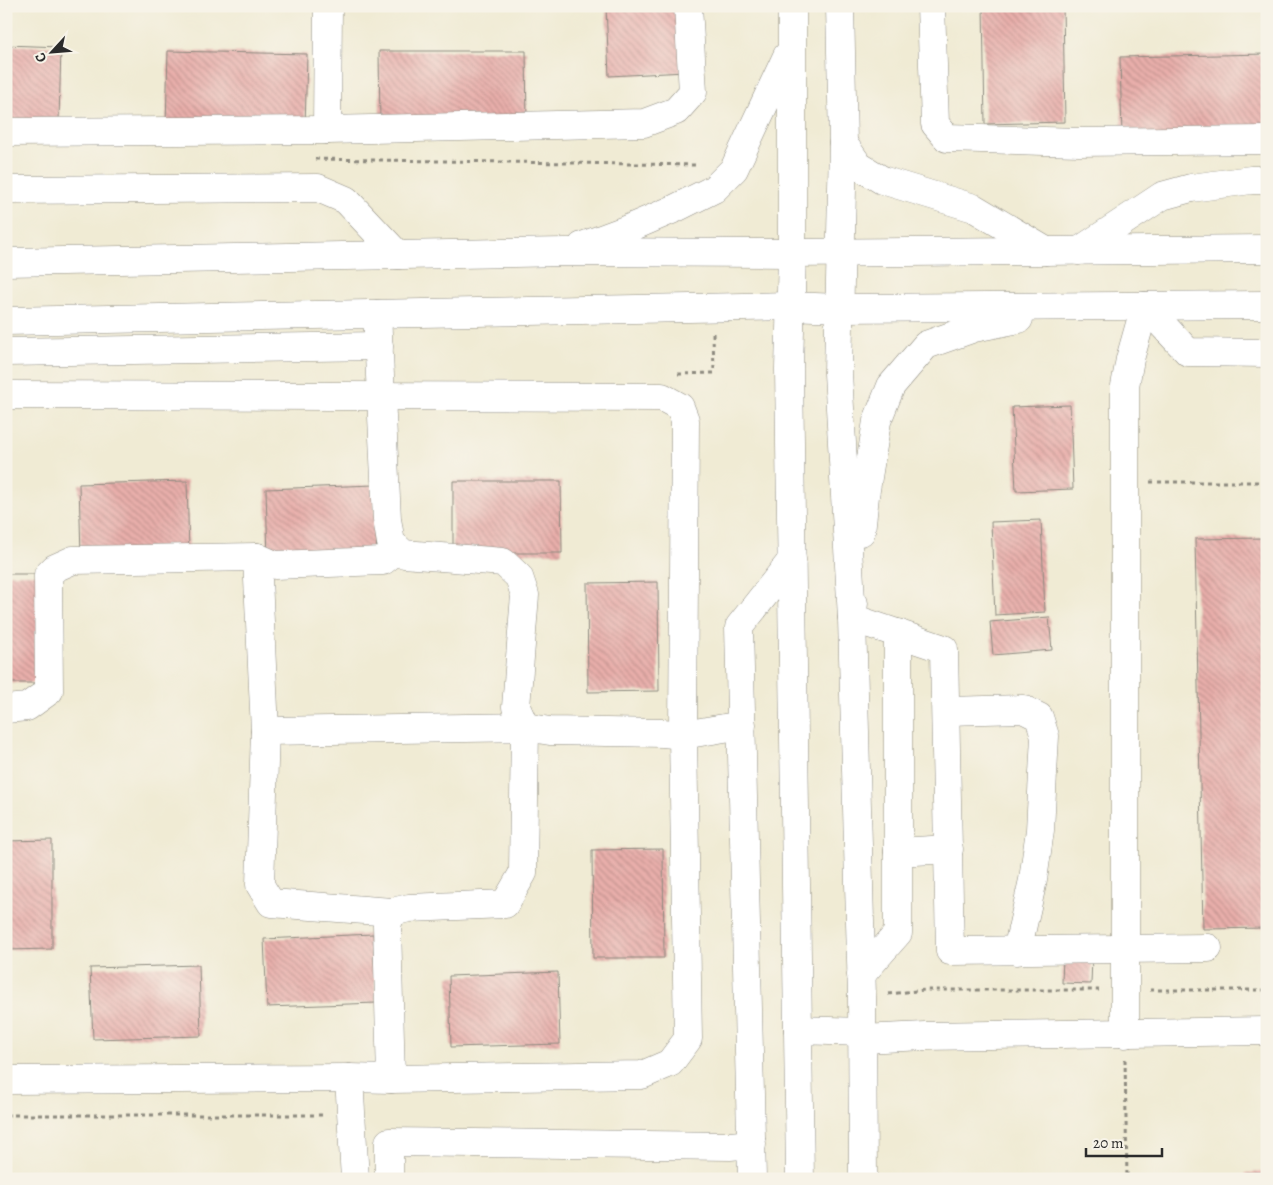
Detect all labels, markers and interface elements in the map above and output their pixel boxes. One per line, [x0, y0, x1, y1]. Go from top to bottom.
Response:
north arrow [28, 28, 78, 78]
text: С [30, 49, 51, 66]
scale bar [1086, 1125, 1162, 1157]
text: 20 m [1093, 1133, 1124, 1153]

